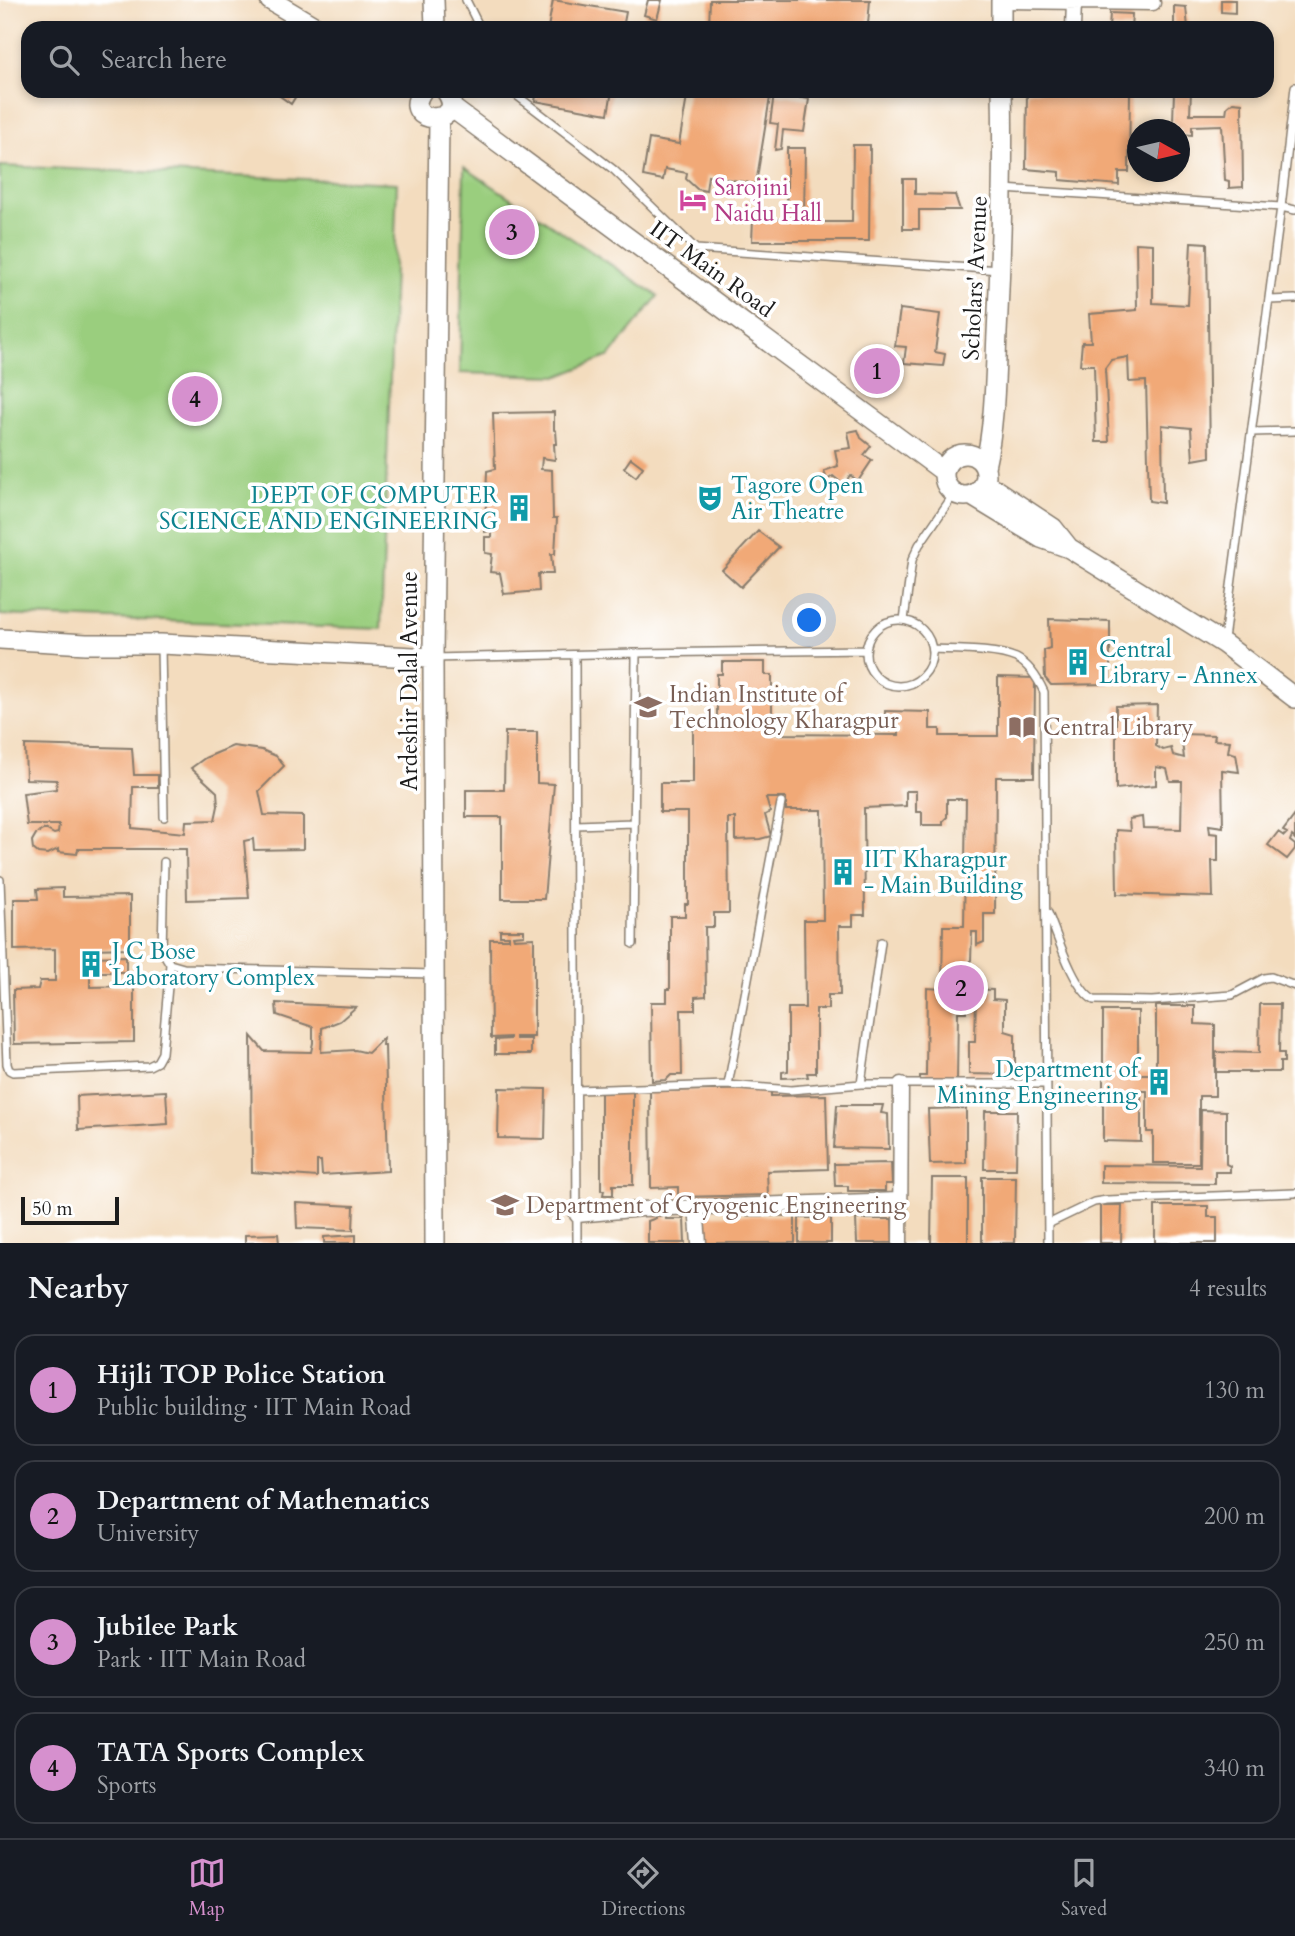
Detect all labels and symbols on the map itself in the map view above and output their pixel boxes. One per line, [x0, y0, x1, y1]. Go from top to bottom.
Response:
north arrow [1127, 119, 1190, 182]
place label: Sarojini Naidu Hall [714, 172, 822, 229]
hotel icon: Sarojini Naidu Hall [678, 185, 708, 215]
street label: Scholars' Avenue [955, 195, 995, 361]
pin: 3 [489, 206, 535, 258]
street label: IIT Main Road [644, 213, 781, 325]
pin: 1 [854, 345, 900, 397]
pin: 4 [172, 373, 218, 425]
place label: Tagore Open Air Theatre [731, 470, 864, 527]
place label: DEPT OF COMPUTER SCIENCE AND ENGINEERING [159, 480, 498, 537]
theatre icon: Tagore Open Air Theatre [695, 483, 725, 513]
building icon: DEPT OF COMPUTER SCIENCE AND ENGINEERING [504, 493, 534, 523]
street label: Ardeshir Dalal Avenue [394, 571, 425, 791]
your location [792, 603, 826, 637]
place label: Central Library - Annex [1099, 634, 1258, 691]
building icon: Central Library - Annex [1063, 647, 1093, 677]
place label: Indian Institute of Technology Kharagpur [669, 679, 899, 736]
school or university icon: Indian Institute of Technology Kharagpur [633, 692, 663, 722]
library icon: Central Library [1007, 712, 1037, 742]
place label: Central Library [1043, 712, 1193, 743]
place label: IIT Kharagpur - Main Building [864, 844, 1023, 901]
building icon: IIT Kharagpur - Main Building [828, 857, 858, 887]
place label: J C Bose Laboratory Complex [109, 936, 315, 993]
building icon: J C Bose Laboratory Complex [76, 949, 106, 979]
pin: 2 [938, 962, 984, 1014]
place label: Department of Mining Engineering [937, 1054, 1142, 1111]
building icon: Department of Mining Engineering [1144, 1067, 1174, 1097]
school or university icon: Department of Cryogenic Engineering [490, 1190, 520, 1220]
place label: Department of Cryogenic Engineering [526, 1190, 907, 1221]
scale bar [21, 1194, 119, 1226]

